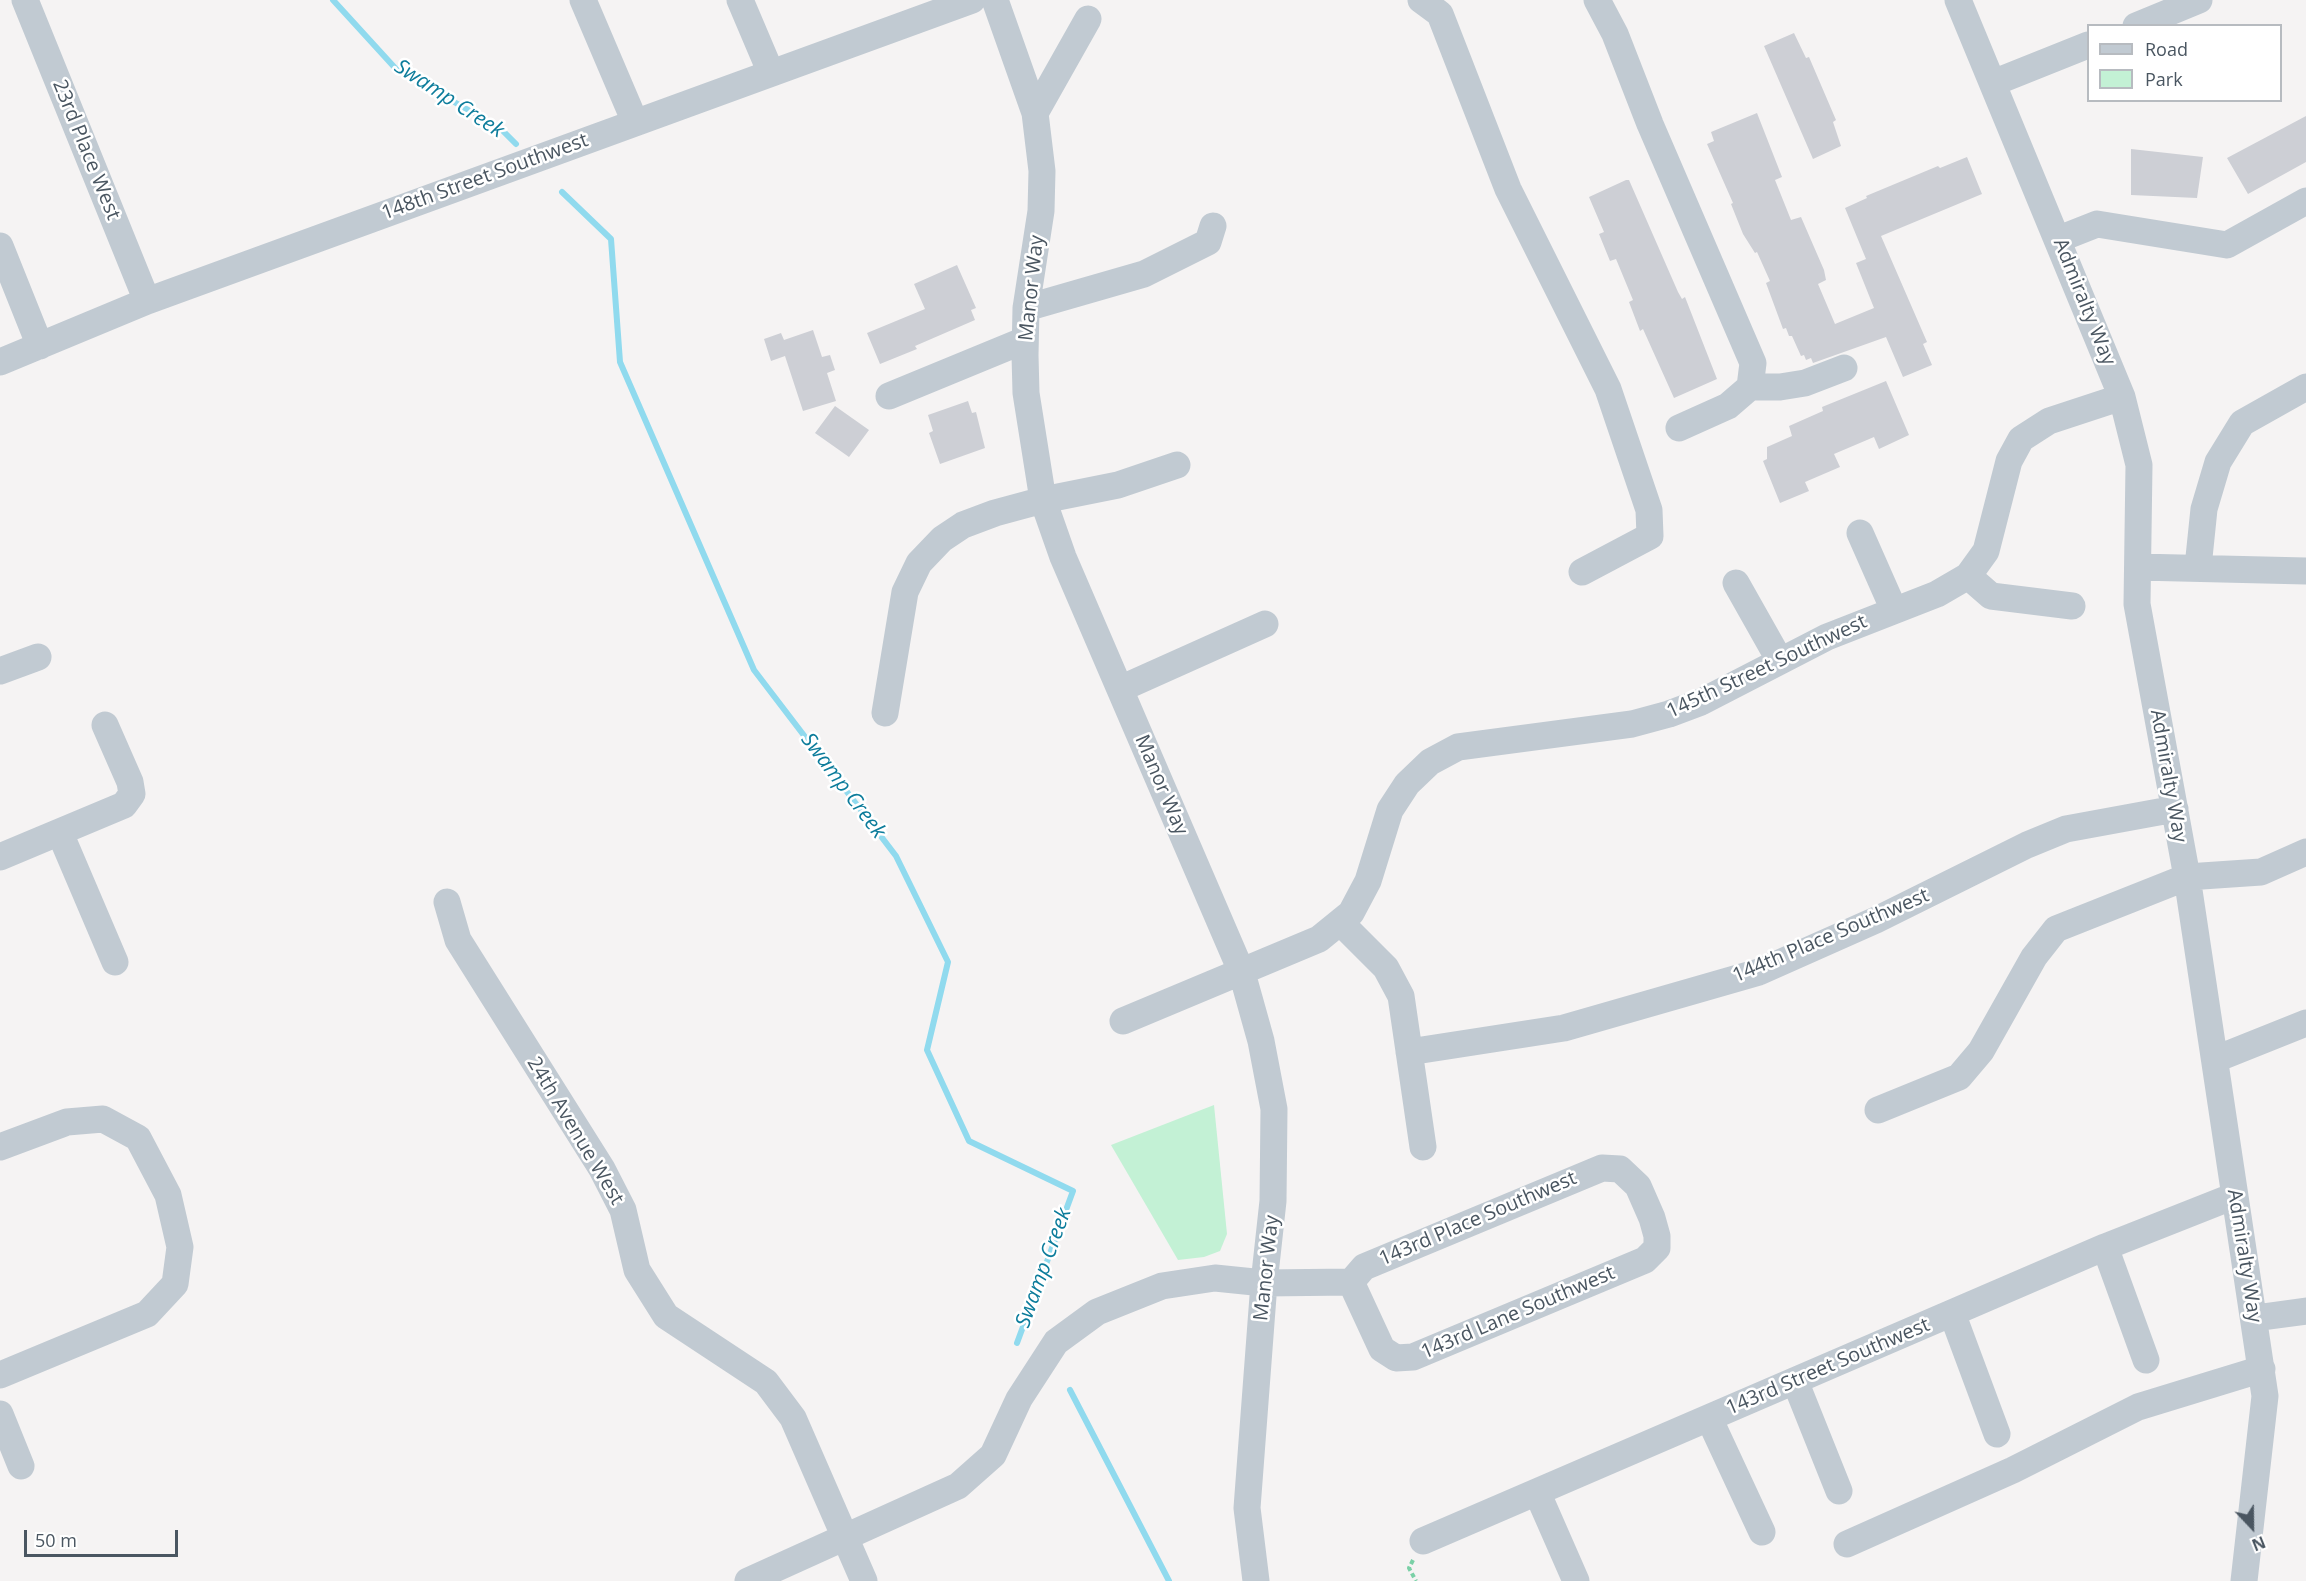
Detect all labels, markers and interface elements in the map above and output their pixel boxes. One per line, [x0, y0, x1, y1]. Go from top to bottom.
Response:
legend [2087, 24, 2282, 102]
text: Road [2145, 37, 2188, 61]
water label: Swamp Creek [390, 54, 508, 144]
text: Park [2145, 67, 2183, 91]
street label: 23rd Place West [47, 76, 125, 224]
street label: 148th Street Southwest [378, 128, 592, 226]
street label: Manor Way [1015, 234, 1049, 342]
street label: Admiralty Way [2048, 235, 2120, 369]
street label: 145th Street Southwest [1663, 610, 1871, 724]
street label: Admiralty Way [2144, 708, 2192, 844]
water label: Swamp Creek [795, 728, 891, 844]
street label: Manor Way [1129, 731, 1193, 839]
street label: 144th Place Southwest [1729, 884, 1933, 988]
street label: 24th Avenue West [521, 1053, 629, 1209]
street label: 143rd Place Southwest [1376, 1167, 1580, 1271]
street label: Admiralty Way [2222, 1188, 2266, 1324]
water label: Swamp Creek [1011, 1205, 1077, 1331]
street label: Manor Way [1250, 1214, 1284, 1322]
street label: 143rd Lane Southwest [1417, 1261, 1619, 1365]
street label: 143rd Street Southwest [1723, 1313, 1933, 1421]
north arrow [2222, 1497, 2282, 1557]
scale bar [27, 1518, 182, 1556]
text: 50 m [35, 1528, 77, 1552]
text: N [2249, 1531, 2269, 1556]

